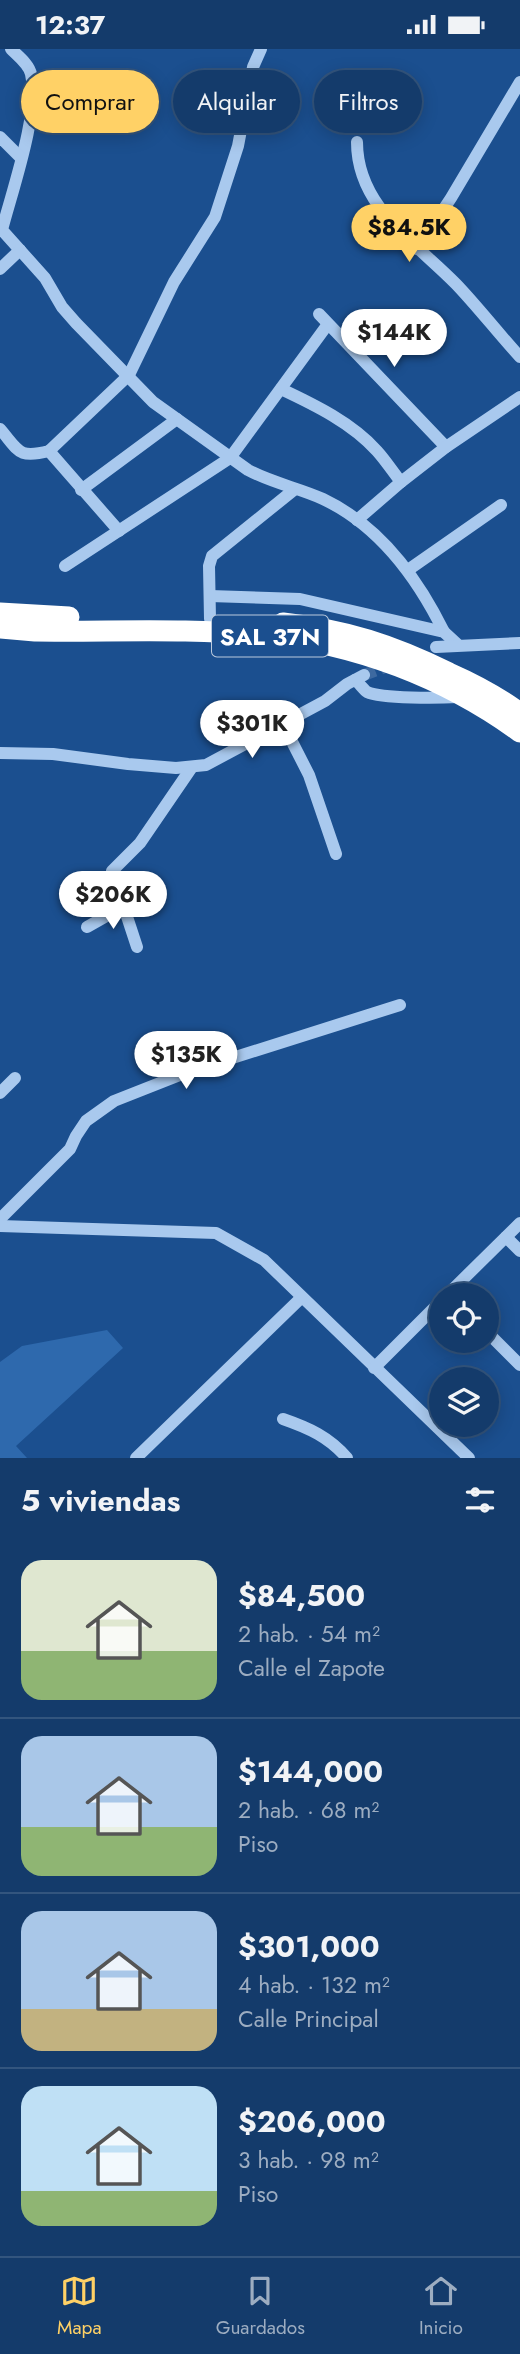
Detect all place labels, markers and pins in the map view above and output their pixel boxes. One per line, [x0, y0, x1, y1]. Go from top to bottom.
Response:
pin: $84.5K [352, 205, 466, 264]
pin: $144K [345, 309, 443, 369]
pin: $301K [203, 701, 301, 760]
pin: $206K [64, 871, 162, 931]
pin: $135K [137, 1031, 235, 1091]

